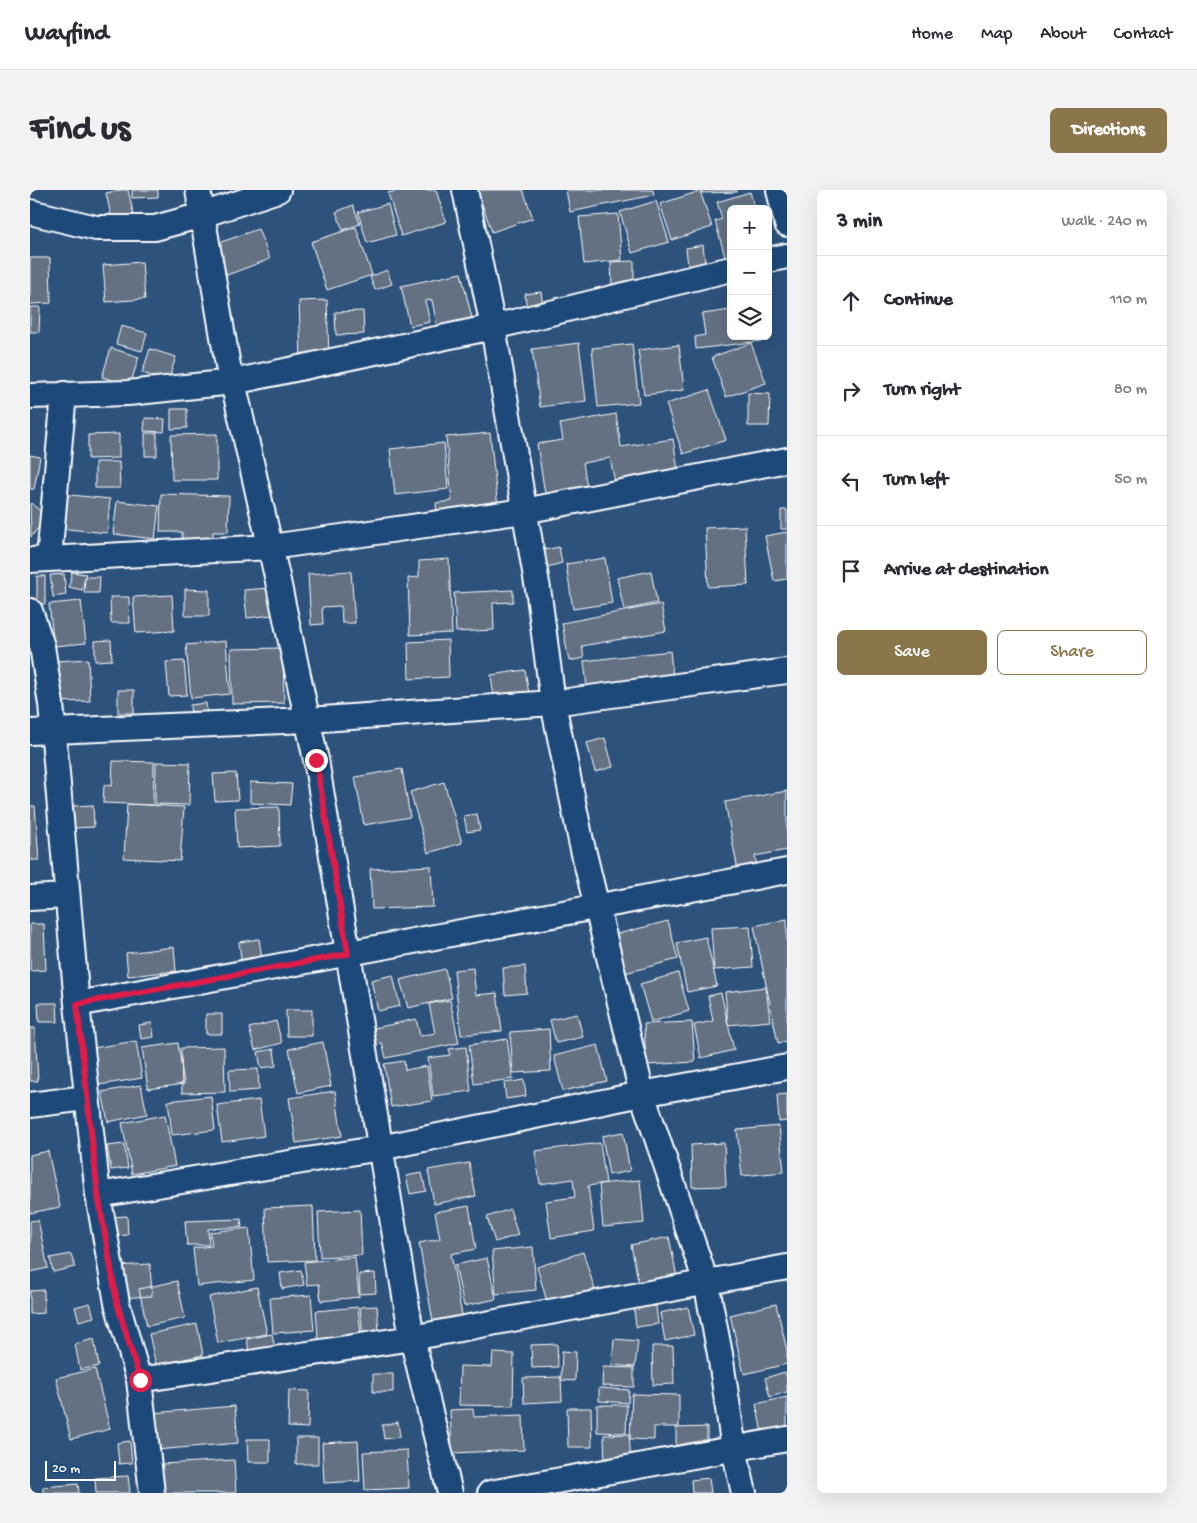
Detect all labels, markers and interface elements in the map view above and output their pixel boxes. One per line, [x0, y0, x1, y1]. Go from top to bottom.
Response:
text: Wayfind [25, 20, 109, 49]
text: Home [911, 24, 953, 45]
text: Map [981, 24, 1012, 45]
text: About [1040, 24, 1086, 45]
text: Contact [1114, 24, 1172, 45]
button: Directions [1050, 108, 1167, 153]
text: Find us [30, 110, 130, 151]
map controls [727, 205, 772, 340]
button: + [727, 205, 772, 250]
text: 3 min [837, 210, 882, 235]
text: Walk · 240 m [1062, 213, 1147, 232]
button: − [727, 250, 772, 295]
icon: ahead [837, 287, 865, 315]
text: Continue [884, 289, 953, 312]
text: 110 m [1110, 291, 1147, 310]
button: layers [727, 295, 772, 340]
icon: right [837, 377, 865, 405]
text: Turn right [884, 379, 960, 402]
text: 80 m [1114, 381, 1147, 400]
icon: left [837, 467, 865, 495]
text: Turn left [884, 469, 948, 492]
text: 50 m [1114, 471, 1147, 490]
icon: arrive [837, 557, 865, 585]
text: Arrive at destination [884, 559, 1048, 582]
button: Save [837, 630, 987, 675]
button: Share [997, 630, 1147, 675]
route end [305, 749, 328, 772]
route start [129, 1369, 152, 1392]
scale bar [45, 1458, 116, 1481]
text: 20 m [52, 1461, 80, 1478]

